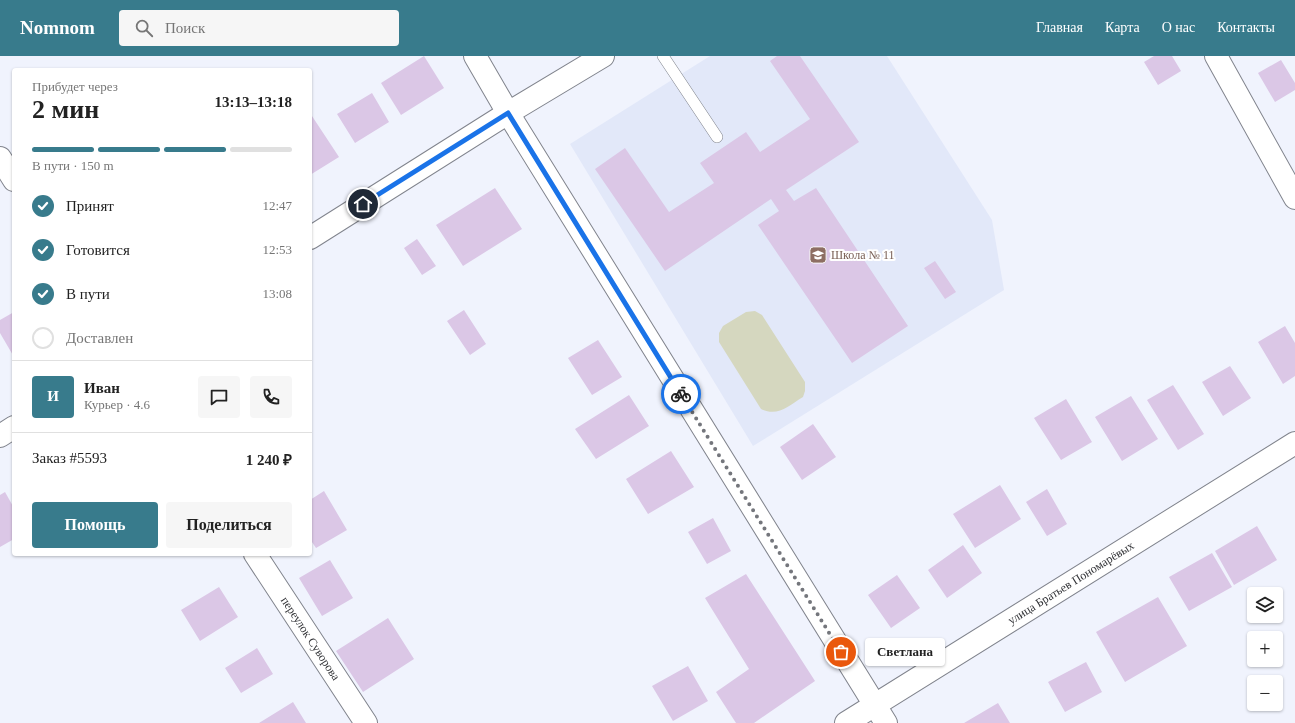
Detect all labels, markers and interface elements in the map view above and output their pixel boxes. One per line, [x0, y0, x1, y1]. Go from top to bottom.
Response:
search box [119, 10, 399, 46]
text: Nomnom [20, 17, 95, 38]
icon: search [133, 17, 155, 39]
text: Поиск [165, 20, 205, 36]
text: Главная [1036, 20, 1083, 35]
text: Карта [1105, 20, 1140, 35]
text: О нас [1162, 20, 1195, 35]
text: Контакты [1217, 20, 1275, 35]
text: Прибудет через [32, 79, 118, 94]
text: 13:13–13:18 [215, 94, 292, 110]
text: 2 мин [32, 95, 99, 124]
text: В пути · 150 m [32, 158, 114, 173]
pin [346, 187, 380, 221]
icon: home [352, 193, 374, 215]
icon: check [32, 195, 54, 217]
text: Принят [66, 198, 114, 214]
text: 12:47 [262, 198, 292, 213]
icon: check [32, 239, 54, 261]
text: Готовится [66, 242, 130, 258]
text: 12:53 [262, 242, 292, 257]
school or university icon: Школа № 11 [808, 245, 828, 265]
place label: Школа № 11 [831, 248, 895, 262]
icon: check [32, 283, 54, 305]
text: В пути [66, 286, 110, 302]
text: 13:08 [262, 286, 292, 301]
text: Доставлен [66, 330, 133, 346]
courier [661, 374, 701, 414]
button: chat [198, 376, 240, 418]
button: phone [250, 376, 292, 418]
text: Иван [84, 380, 120, 396]
icon: bike [670, 383, 692, 405]
text: И [47, 388, 59, 404]
text: Курьер · 4.6 [84, 397, 150, 412]
text: Заказ #5593 [32, 450, 107, 466]
text: 1 240 ₽ [246, 452, 292, 468]
button: Помощь [32, 502, 158, 548]
button: Поделиться [166, 502, 292, 548]
street label: улица Братьев Пономарёвых [1005, 538, 1137, 627]
map controls [1247, 587, 1283, 711]
button: layers [1247, 587, 1283, 623]
street label: переулок Суворова [278, 594, 343, 683]
button: + [1247, 631, 1283, 667]
pin [824, 635, 858, 669]
callout: Светлана [865, 638, 945, 666]
icon: bag [830, 641, 852, 663]
text: Светлана [877, 644, 933, 659]
button: − [1247, 675, 1283, 711]

